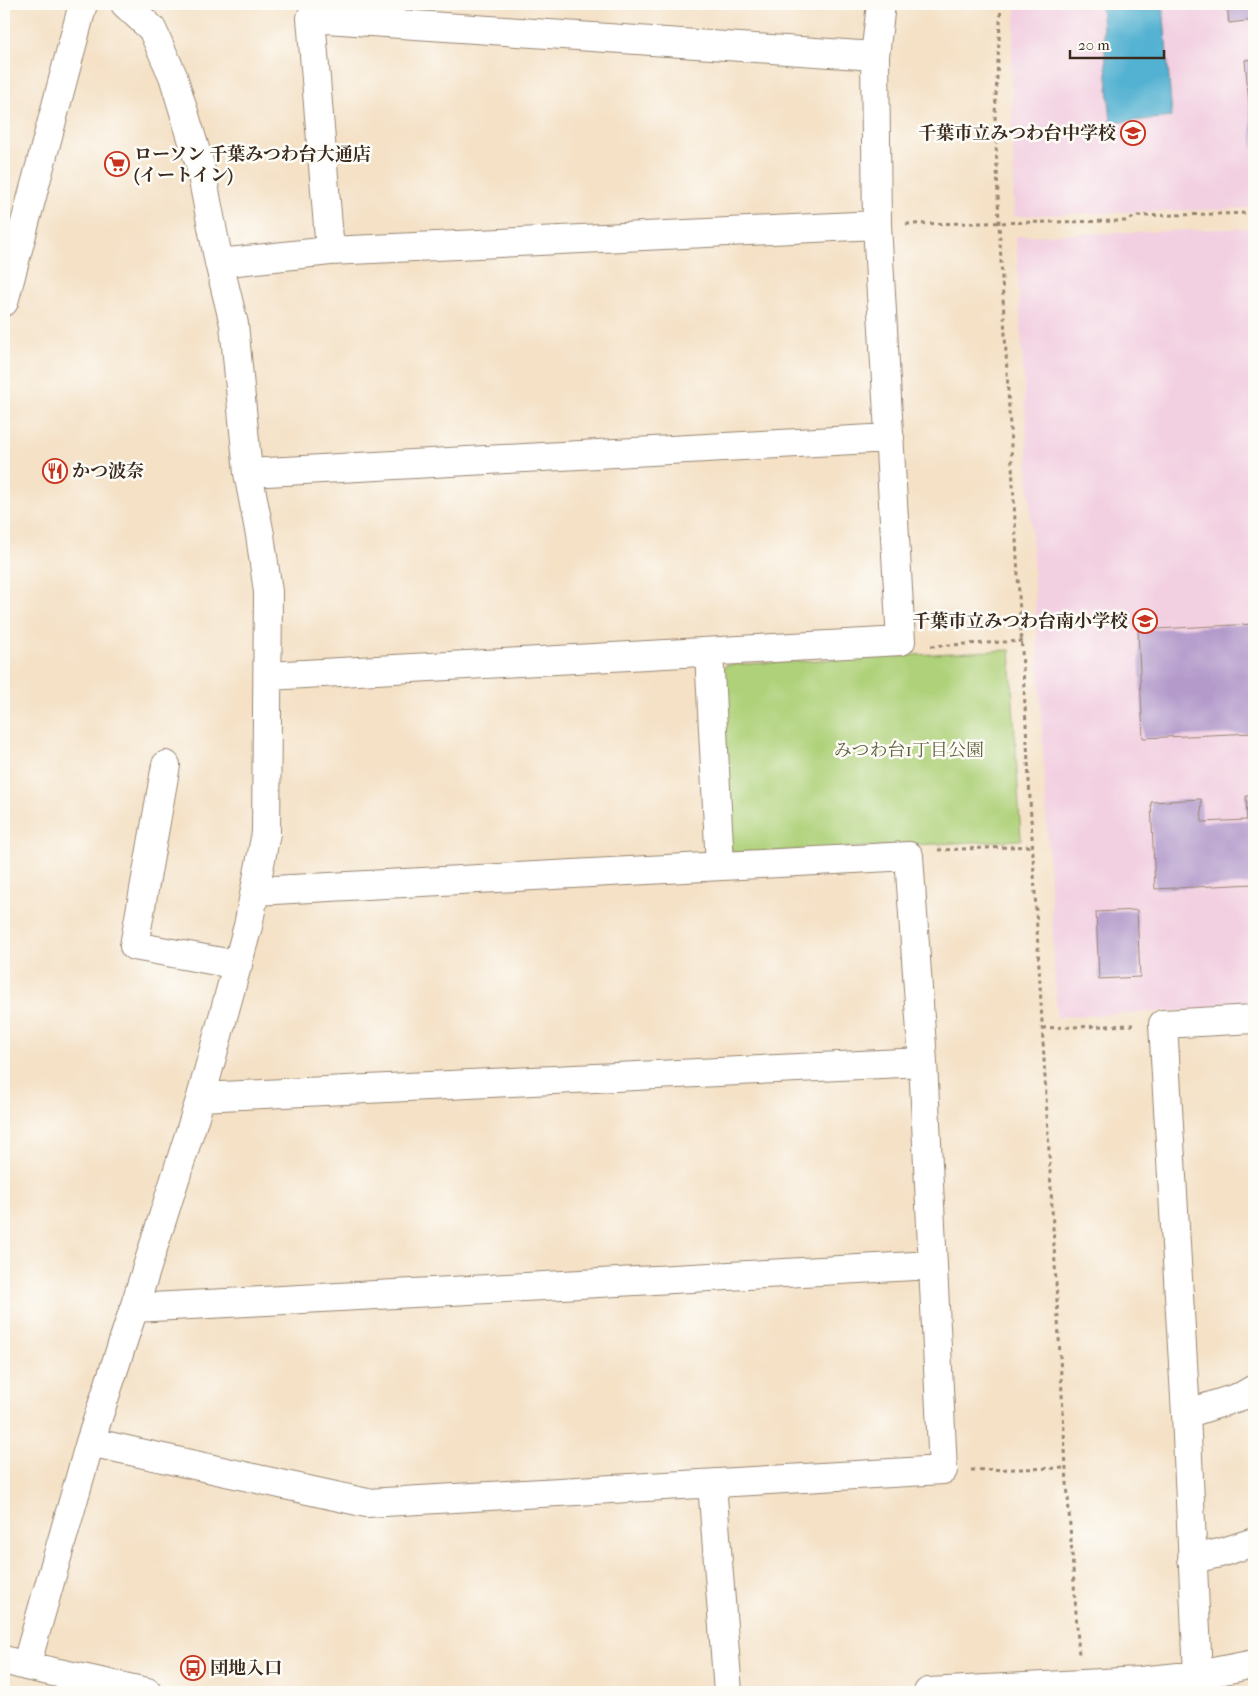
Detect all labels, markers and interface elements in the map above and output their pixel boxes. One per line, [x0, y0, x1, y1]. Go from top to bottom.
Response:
scale bar [1070, 28, 1164, 60]
text: 20 m [1078, 36, 1110, 54]
school or university icon: 千葉市立みつわ台中学校 [1120, 120, 1146, 146]
place label: 千葉市立みつわ台中学校 [918, 123, 1116, 144]
place label: ローソン 千葉みつわ台大通店 (イートイン) [134, 144, 371, 186]
supermarket icon: ローソン 千葉みつわ台大通店 (イートイン) [104, 151, 130, 177]
restaurant icon: かつ波奈 [42, 458, 68, 484]
place label: かつ波奈 [72, 461, 144, 482]
school or university icon: 千葉市立みつわ台南小学校 [1132, 608, 1158, 634]
place label: 千葉市立みつわ台南小学校 [912, 611, 1128, 632]
park label: みつわ台1丁目公園 [834, 740, 984, 761]
bus stop icon: 団地入口 [180, 1655, 206, 1681]
place label: 団地入口 [210, 1658, 282, 1679]

